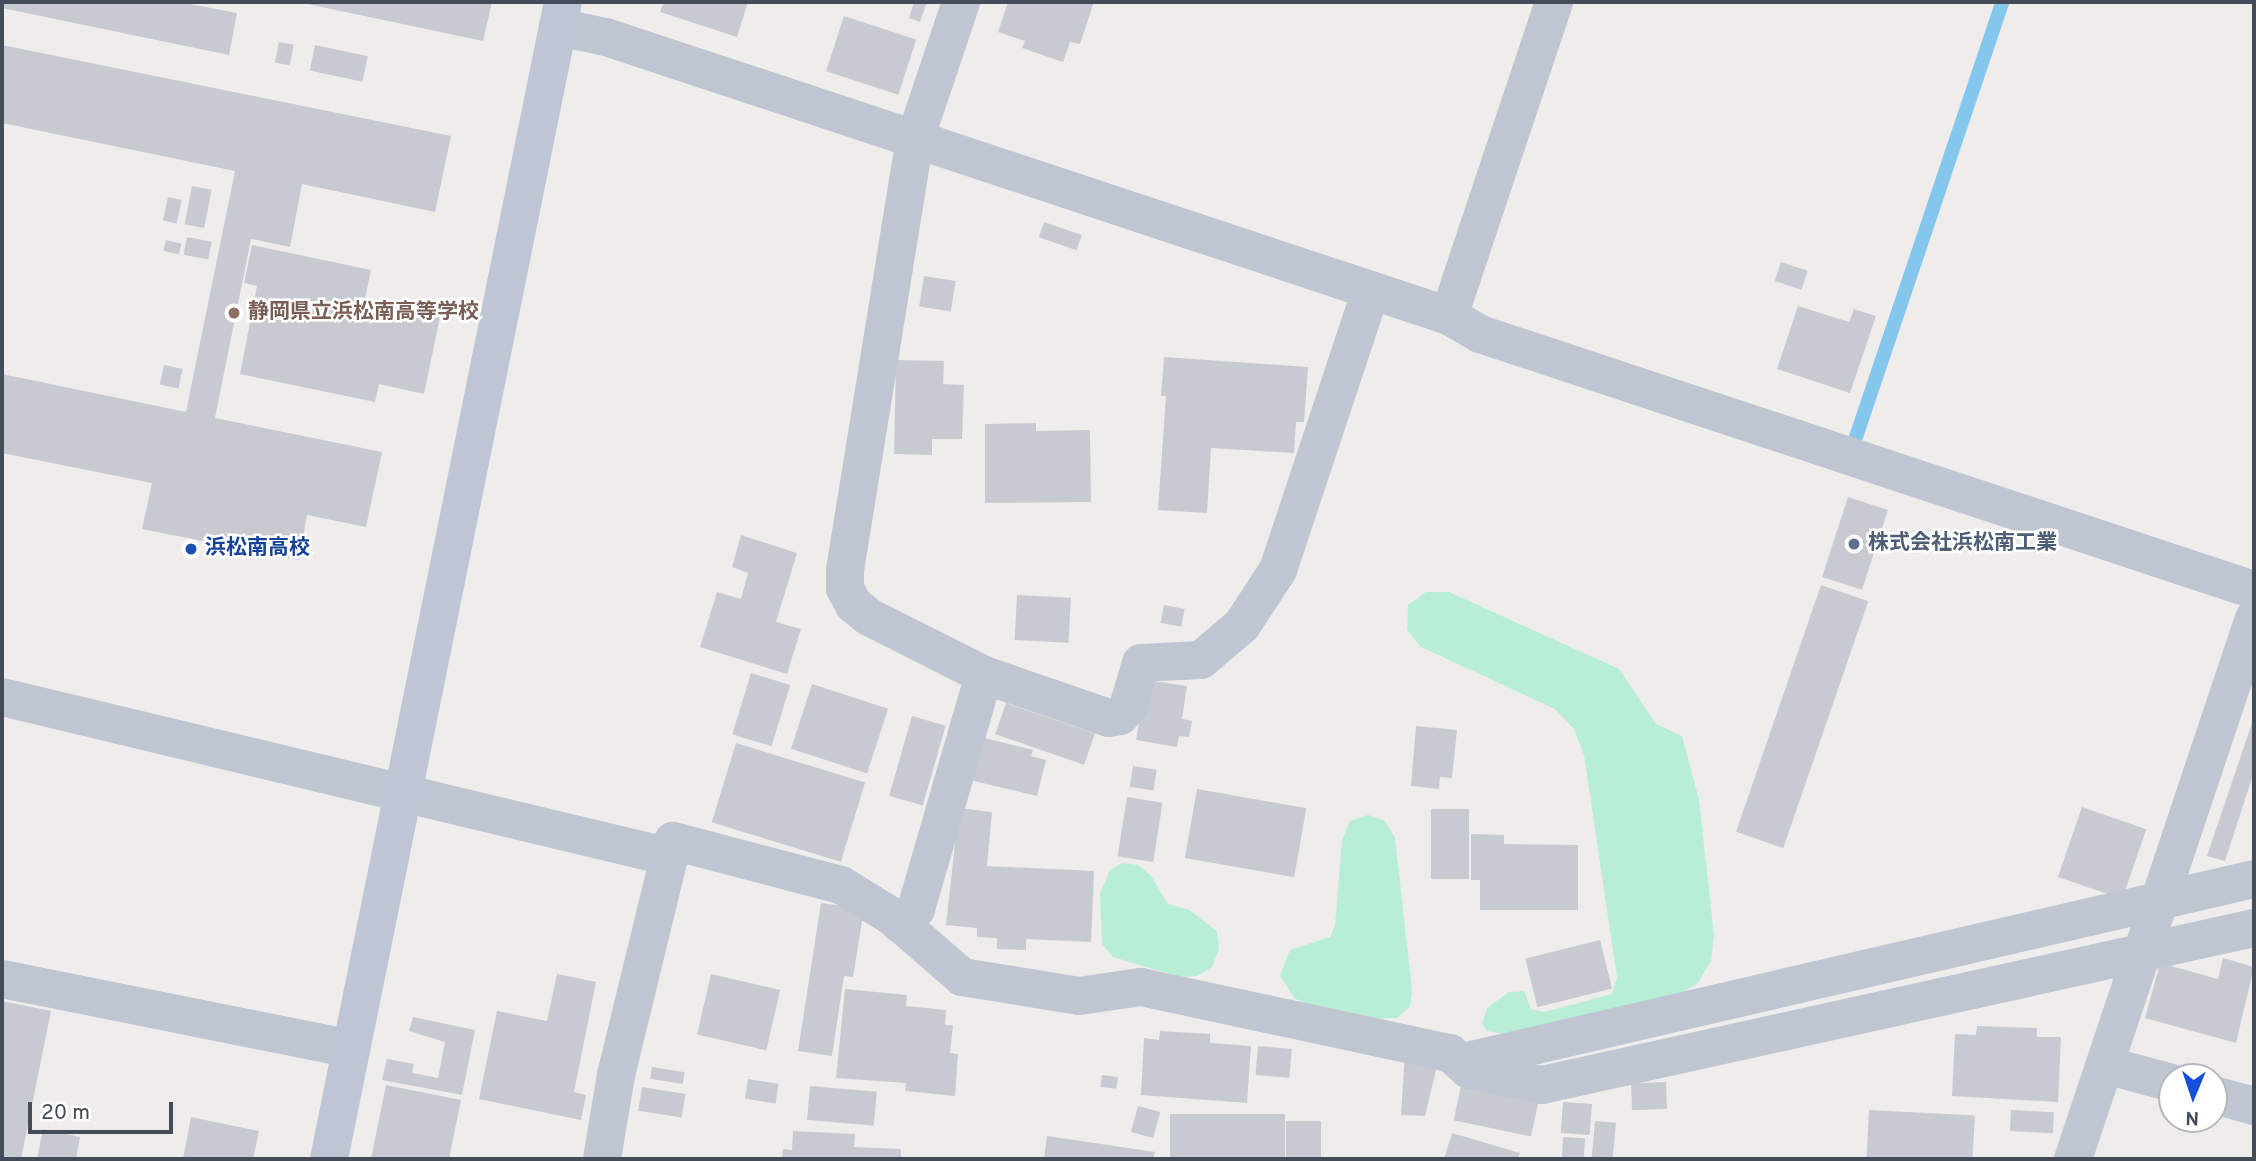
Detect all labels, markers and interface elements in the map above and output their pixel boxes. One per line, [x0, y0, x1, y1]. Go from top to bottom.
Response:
place label: 静岡県立浜松南高等学校 [248, 300, 479, 326]
marker: 静岡県立浜松南高等学校 [226, 305, 242, 321]
place label: 株式会社浜松南工業 [1868, 531, 2057, 557]
place label: 浜松南高校 [205, 536, 310, 562]
marker: 株式会社浜松南工業 [1846, 536, 1862, 552]
marker: 浜松南高校 [183, 541, 199, 557]
north arrow [2158, 1063, 2228, 1133]
scale bar [32, 1088, 177, 1132]
text: 20 m [41, 1100, 90, 1127]
text: N [2185, 1105, 2200, 1129]

